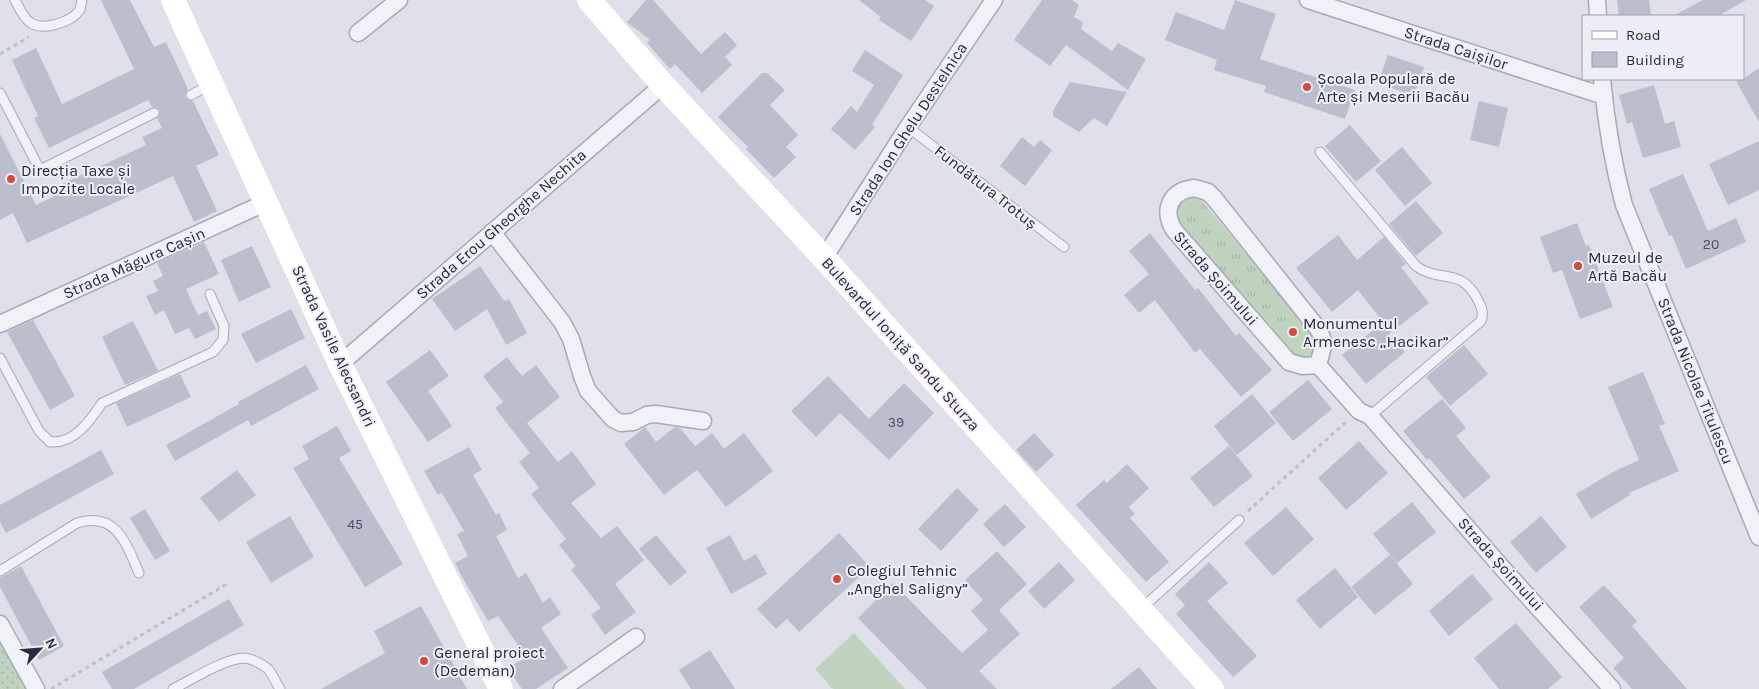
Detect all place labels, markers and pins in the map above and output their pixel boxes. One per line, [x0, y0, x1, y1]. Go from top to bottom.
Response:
place label: Școala Populară de Arte și Meserii Bacău [1317, 69, 1470, 106]
marker: Școala Populară de Arte și Meserii Bacău [1301, 81, 1313, 93]
place label: Direcția Taxe și Impozite Locale [21, 161, 135, 198]
marker: Direcția Taxe și Impozite Locale [5, 173, 17, 185]
place label: Muzeul de Artă Bacău [1588, 248, 1667, 285]
marker: Muzeul de Artă Bacău [1572, 260, 1584, 272]
place label: Monumentul Armenesc „Hacikar” [1303, 314, 1449, 351]
marker: Monumentul Armenesc „Hacikar” [1287, 326, 1299, 338]
place label: Colegiul Tehnic „Anghel Saligny” [847, 561, 968, 598]
marker: Colegiul Tehnic „Anghel Saligny” [831, 573, 843, 585]
place label: General proiect (Dedeman) [434, 643, 544, 680]
marker: General proiect (Dedeman) [418, 655, 430, 667]

